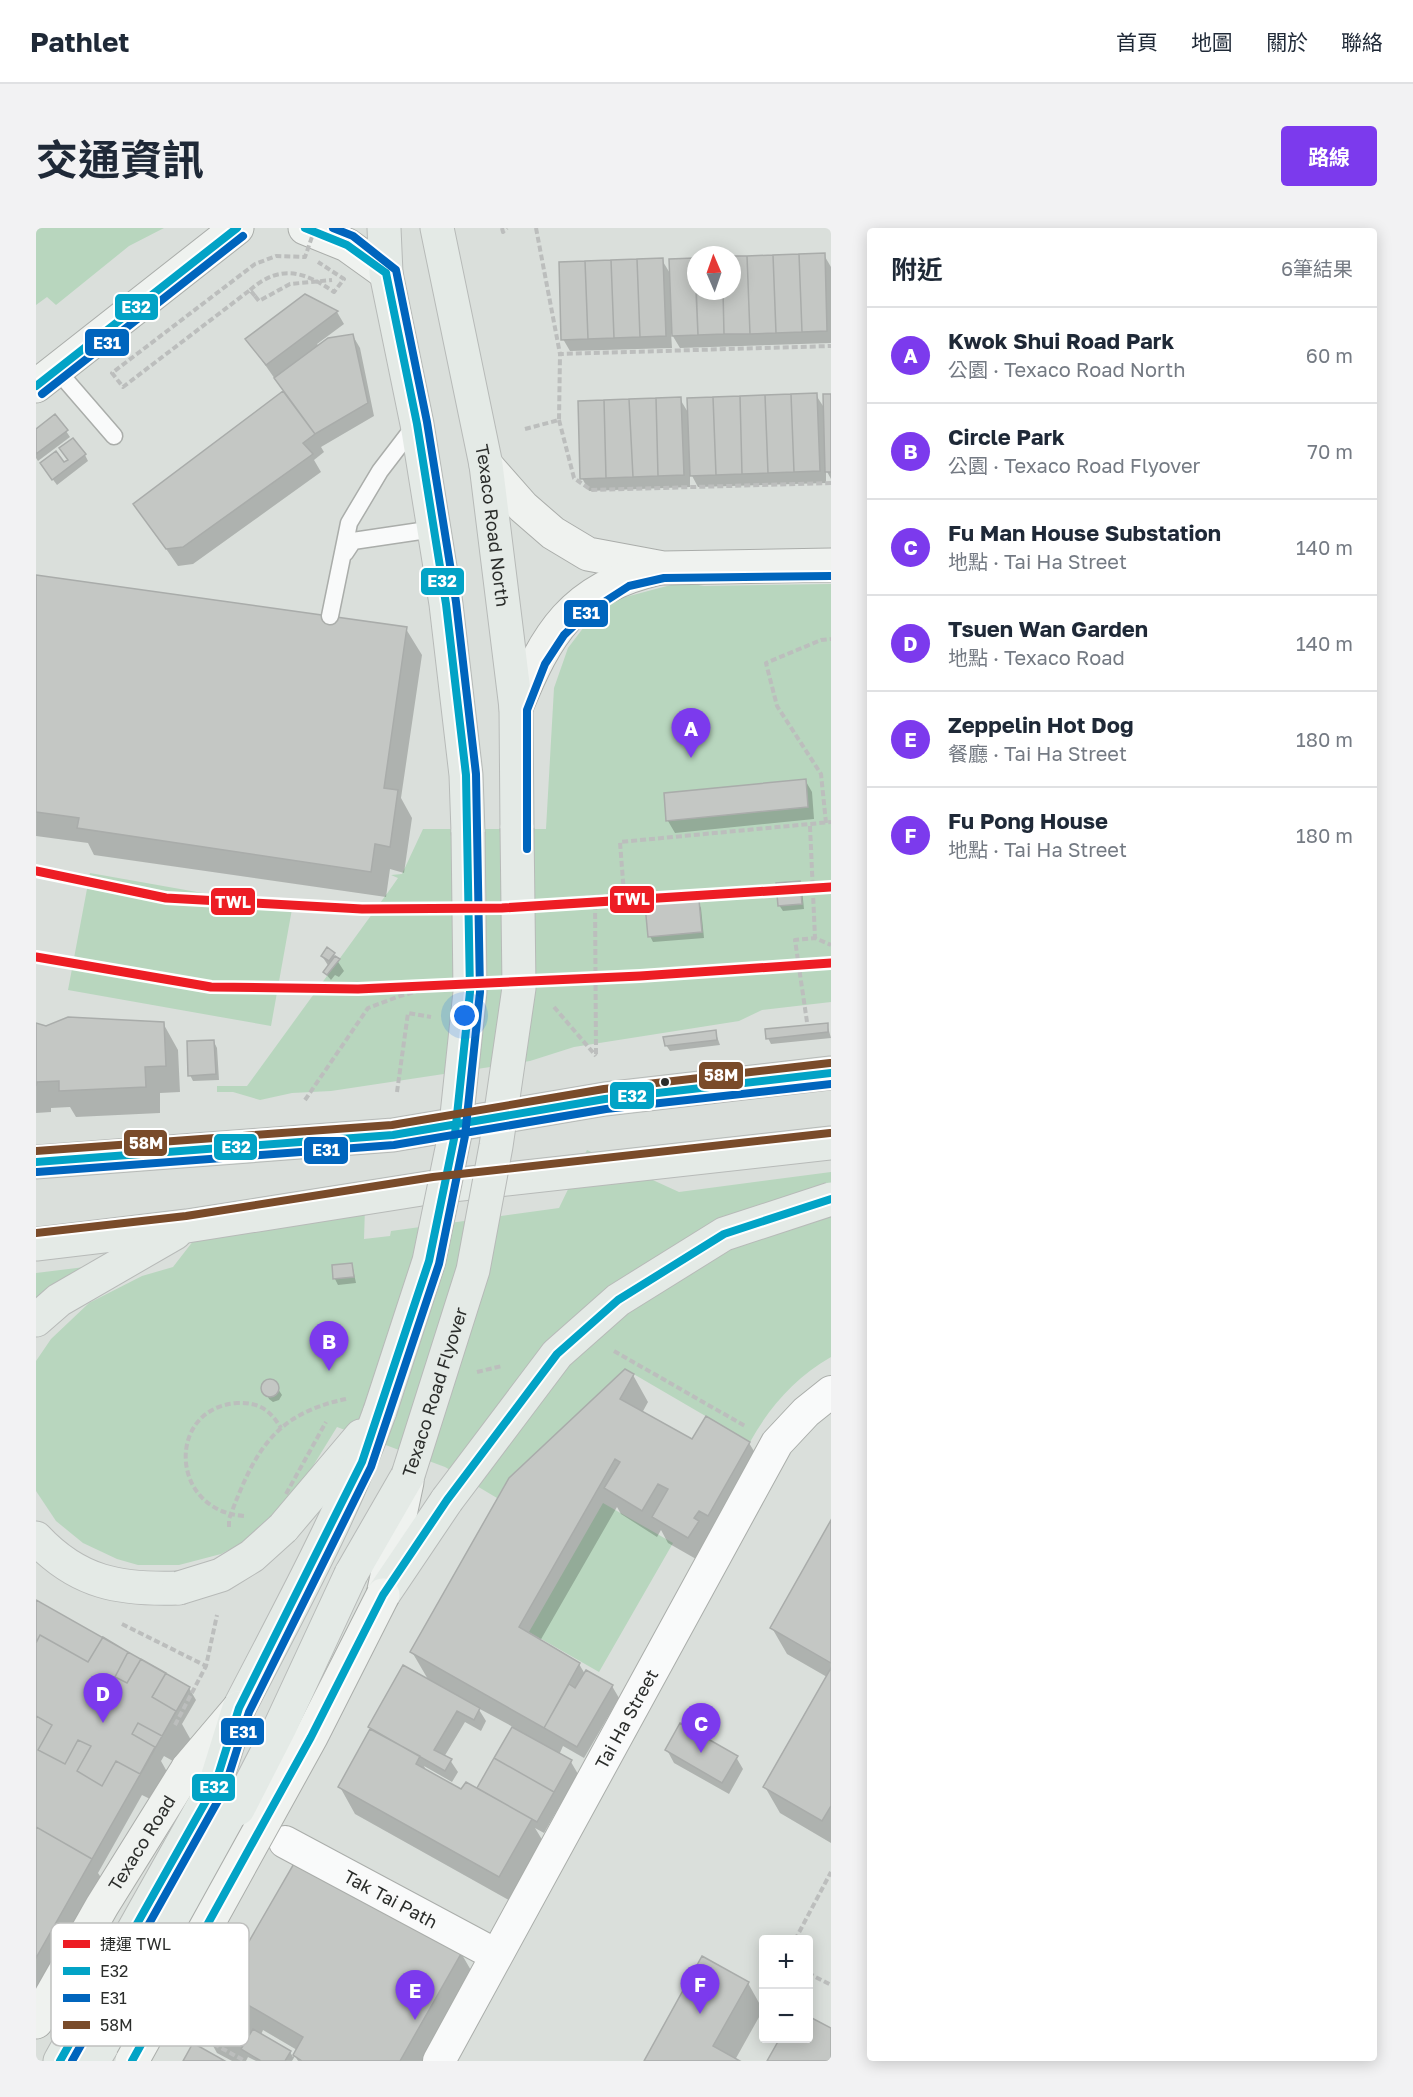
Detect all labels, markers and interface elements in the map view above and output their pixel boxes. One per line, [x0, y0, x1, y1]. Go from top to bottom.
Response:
text: Pathlet [30, 25, 130, 58]
text: 首頁 [1116, 29, 1158, 55]
text: 地圖 [1191, 29, 1233, 55]
text: 關於 [1266, 29, 1308, 55]
text: 聯絡 [1341, 29, 1383, 55]
button: 路線 [1281, 126, 1377, 186]
text: 交通資訊 [36, 134, 204, 184]
north arrow [687, 246, 741, 300]
text: 附近 [891, 254, 943, 285]
text: 6筆結果 [1281, 256, 1353, 280]
line badge: E32 [114, 293, 159, 321]
text: E32 [121, 297, 151, 317]
text: Kwok Shui Road Park [948, 327, 1174, 354]
line badge: E31 [84, 328, 130, 357]
text: E31 [93, 333, 121, 353]
text: A [903, 343, 918, 367]
text: 60 m [1306, 343, 1353, 367]
text: 公園 · Texaco Road North [948, 357, 1186, 381]
text: Circle Park [948, 423, 1065, 450]
text: B [903, 439, 918, 463]
text: 70 m [1307, 439, 1353, 463]
street label: Texaco Road North [471, 442, 514, 608]
text: 公園 · Texaco Road Flyover [948, 453, 1200, 477]
text: Fu Man House Substation [948, 519, 1221, 546]
text: C [903, 535, 918, 559]
text: 140 m [1296, 535, 1353, 559]
text: 地點 · Tai Ha Street [948, 549, 1127, 573]
line badge: E32 [420, 567, 465, 596]
text: E32 [427, 571, 457, 591]
line badge: E31 [563, 599, 609, 628]
text: E31 [572, 603, 600, 623]
text: Tsuen Wan Garden [948, 615, 1148, 642]
text: D [903, 631, 918, 655]
text: 140 m [1296, 631, 1353, 655]
text: 地點 · Texaco Road [948, 645, 1125, 669]
pin: A [672, 708, 710, 758]
text: Zeppelin Hot Dog [948, 711, 1133, 738]
text: E [904, 727, 917, 751]
text: 180 m [1296, 727, 1353, 751]
text: 餐廳 · Tai Ha Street [948, 741, 1127, 765]
text: Fu Pong House [948, 807, 1108, 834]
text: F [905, 823, 916, 847]
text: 180 m [1296, 823, 1353, 847]
text: 地點 · Tai Ha Street [948, 837, 1127, 861]
line badge: TWL [609, 885, 655, 914]
line badge: TWL [210, 887, 256, 916]
text: TWL [614, 889, 650, 909]
text: TWL [215, 892, 251, 912]
your location [450, 1001, 479, 1030]
line badge: 58M [698, 1061, 744, 1090]
text: 58M [704, 1065, 738, 1085]
unlabelled marker [659, 1076, 671, 1088]
line badge: E32 [609, 1081, 655, 1110]
text: E32 [617, 1086, 647, 1106]
line badge: 58M [123, 1129, 168, 1157]
text: 58M [129, 1133, 163, 1153]
line badge: E32 [213, 1133, 258, 1161]
line badge: E31 [303, 1136, 349, 1165]
text: E32 [221, 1137, 251, 1157]
text: E31 [312, 1140, 340, 1160]
street label: Texaco Road Flyover [397, 1304, 472, 1480]
pin: B [310, 1322, 348, 1371]
street label: Tai Ha Street [590, 1665, 662, 1773]
pin: D [84, 1674, 122, 1723]
pin: C [682, 1704, 720, 1753]
line badge: E31 [220, 1717, 265, 1746]
text: E31 [229, 1722, 257, 1742]
line badge: E32 [191, 1773, 236, 1802]
text: E32 [199, 1777, 229, 1797]
street label: Texaco Road [103, 1791, 180, 1895]
street label: Tak Tai Path [340, 1865, 442, 1933]
legend [51, 1923, 249, 2046]
text: 捷運 TWL [100, 1934, 171, 1954]
map controls [759, 1935, 813, 2043]
button: + [759, 1935, 813, 1989]
text: E32 [100, 1961, 128, 1981]
pin: F [680, 1964, 720, 2014]
pin: E [396, 1970, 434, 2020]
text: E31 [100, 1988, 127, 2008]
button: − [759, 1989, 813, 2043]
text: 58M [100, 2015, 133, 2035]

